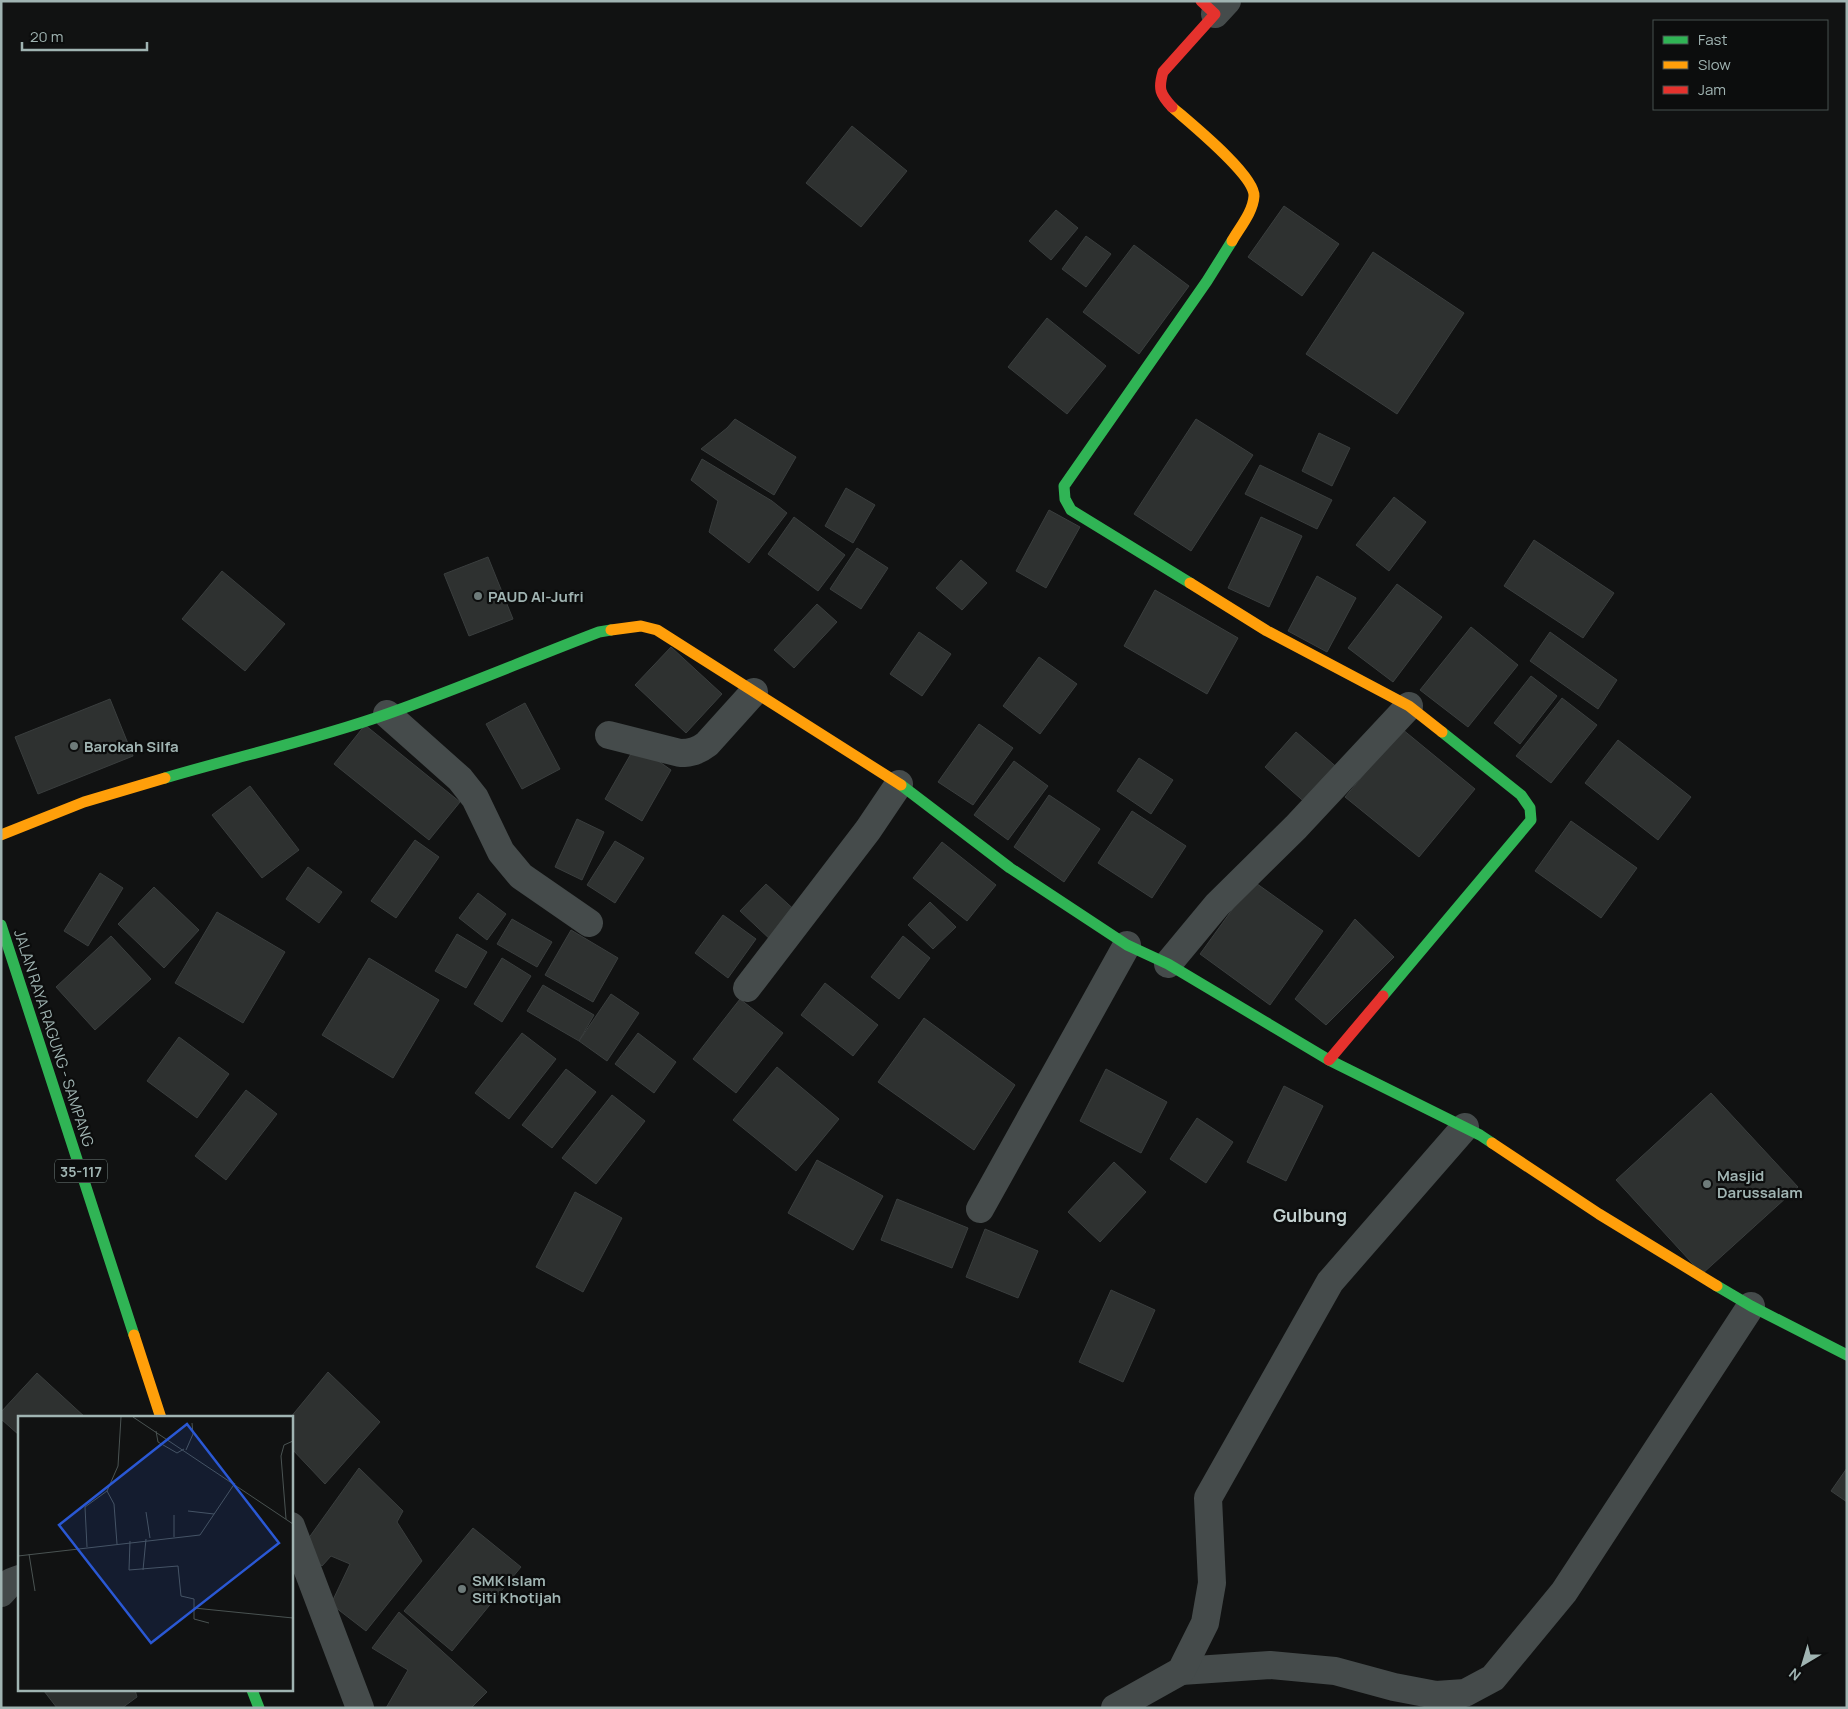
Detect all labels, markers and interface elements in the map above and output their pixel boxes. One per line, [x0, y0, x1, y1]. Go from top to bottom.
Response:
scale bar [22, 20, 148, 52]
legend [1653, 20, 1828, 110]
text: 20 m [30, 26, 63, 47]
text: Fast [1698, 29, 1727, 50]
text: Slow [1698, 54, 1731, 75]
text: Jam [1698, 79, 1726, 100]
place label: PAUD Al-Jufri [488, 586, 584, 607]
marker: PAUD Al-Jufri [472, 590, 484, 602]
place label: Barokah Silfa [84, 736, 179, 757]
marker: Barokah Silfa [68, 740, 80, 752]
street label: JALAN RAYA RAGUNG - SAMPANG [9, 927, 99, 1150]
road number: 35-117 [55, 1160, 107, 1182]
place label: Masjid Darussalam [1717, 1165, 1803, 1203]
marker: Masjid Darussalam [1701, 1178, 1713, 1190]
district label: Gulbung [1273, 1203, 1347, 1227]
inset map [18, 1416, 292, 1692]
place label: SMK Islam Siti Khotijah [472, 1570, 561, 1608]
marker: SMK Islam Siti Khotijah [456, 1583, 468, 1595]
north arrow [1778, 1639, 1828, 1689]
text: N [1785, 1664, 1805, 1685]

